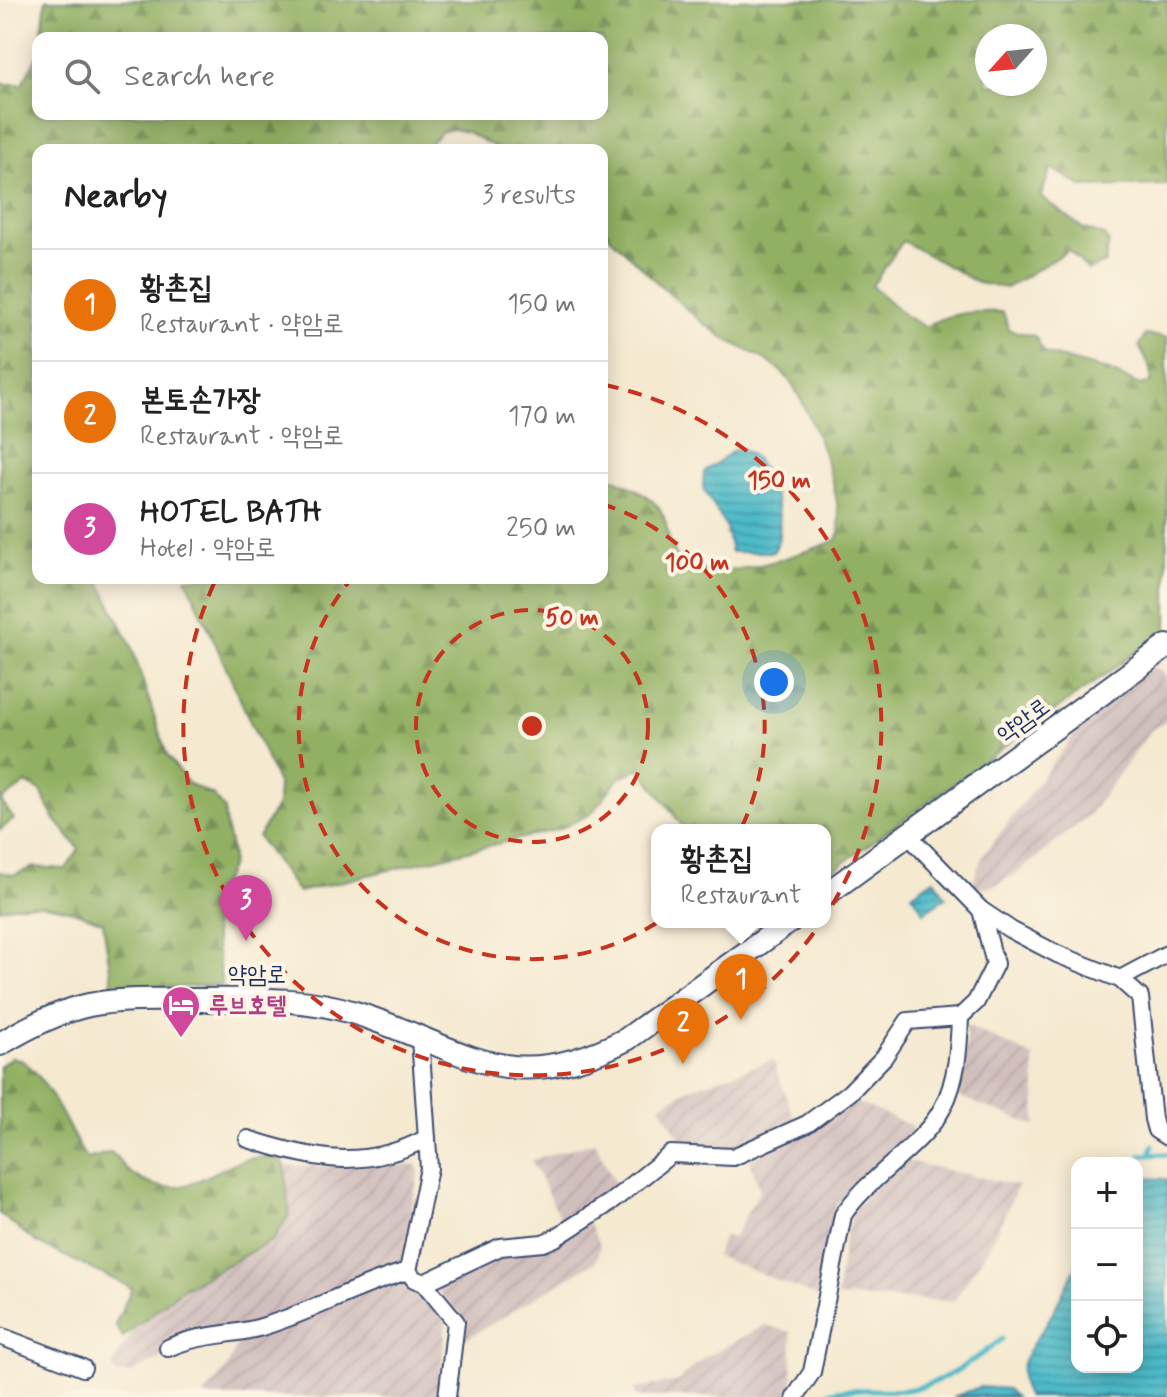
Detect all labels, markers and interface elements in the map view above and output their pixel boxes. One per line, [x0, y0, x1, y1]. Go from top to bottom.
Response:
north arrow [975, 24, 1047, 96]
search box [32, 32, 608, 120]
icon: search [60, 54, 104, 98]
text: Search here [124, 57, 275, 96]
text: Nearby [64, 174, 168, 219]
text: 3 results [482, 179, 576, 213]
text: 황촌집 [140, 269, 212, 308]
text: 1 [84, 288, 96, 322]
text: 150 m [507, 288, 576, 322]
text: Restaurant · 약암로 [140, 308, 344, 342]
text: 본토손가장 [140, 381, 261, 420]
text: 2 [84, 400, 96, 434]
text: 170 m [508, 400, 576, 434]
text: Restaurant · 약암로 [140, 420, 344, 454]
text: 150 m [747, 466, 811, 497]
text: HOTEL BATH [140, 493, 322, 532]
text: 3 [84, 512, 96, 546]
text: 250 m [506, 512, 576, 546]
text: Hotel · 약암로 [140, 532, 276, 566]
text: 100 m [665, 548, 729, 579]
text: 50 m [545, 603, 599, 634]
your location [754, 662, 794, 702]
street label: 약암로 [991, 692, 1056, 751]
centre of rings [518, 712, 546, 740]
popup [651, 824, 831, 928]
text: 황촌집 [681, 840, 753, 879]
pin: 3 [220, 875, 272, 941]
text: Restaurant [681, 879, 801, 913]
pin: 1 [715, 954, 767, 1020]
street label: 약암로 [228, 960, 286, 991]
hotel icon: 루브호텔 [160, 984, 202, 1039]
place label: 루브호텔 [209, 991, 287, 1022]
pin: 2 [657, 998, 709, 1064]
map controls [1071, 1157, 1143, 1373]
button: + [1071, 1157, 1143, 1229]
button: − [1071, 1229, 1143, 1301]
button: locate [1071, 1301, 1143, 1373]

